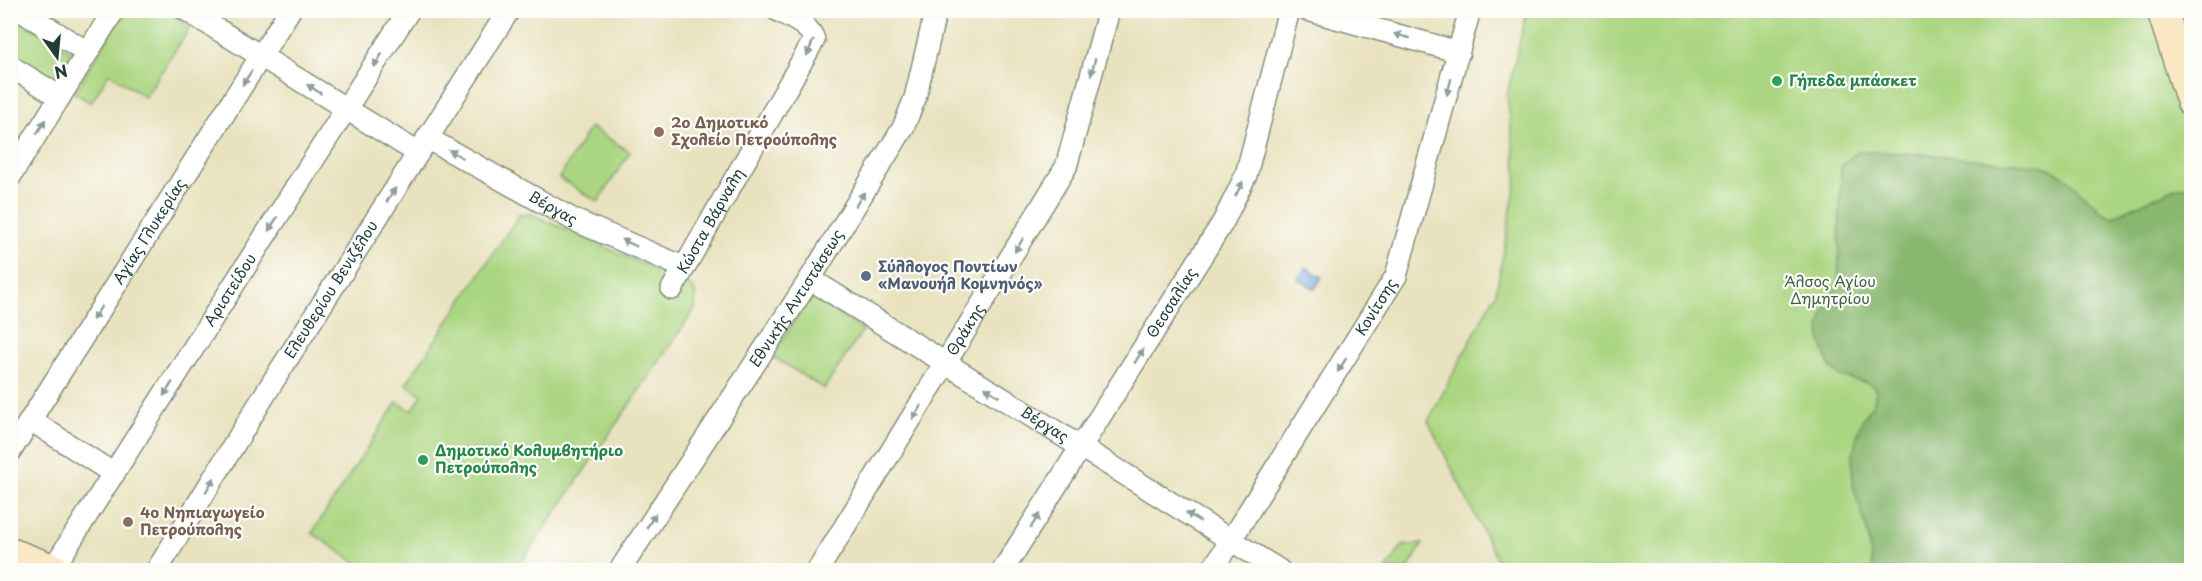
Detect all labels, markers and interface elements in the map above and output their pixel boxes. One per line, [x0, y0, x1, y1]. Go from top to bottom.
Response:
north arrow [27, 27, 87, 87]
one-way arrow [1393, 31, 1411, 41]
one-way arrow [805, 40, 815, 58]
one-way arrow [373, 52, 384, 68]
one-way arrow [1088, 58, 1097, 76]
text: N [52, 59, 70, 86]
place label: Γήπεδα μπάσκετ [1789, 68, 1917, 91]
one-way arrow [242, 69, 253, 86]
marker: Γήπεδα μπάσκετ [1770, 74, 1784, 88]
one-way arrow [1444, 78, 1453, 96]
one-way arrow [306, 84, 323, 95]
place label: 2ο Δημοτικό Σχολείο Πετρούπολης [671, 110, 837, 150]
one-way arrow [36, 119, 47, 135]
marker: 2ο Δημοτικό Σχολείο Πετρούπολης [652, 125, 666, 139]
one-way arrow [448, 149, 464, 160]
street label: Κώστα Βάρναλη [670, 163, 749, 278]
street label: Αγίας Γλυκερίας [106, 173, 191, 288]
one-way arrow [1234, 181, 1244, 198]
street label: Βέργας [525, 184, 582, 230]
one-way arrow [386, 187, 397, 203]
one-way arrow [854, 191, 865, 207]
street label: Ελευθερίου Βενιζέλου [277, 215, 382, 362]
one-way arrow [268, 216, 279, 233]
street label: Εθνικής Αντιστάσεως [743, 224, 848, 371]
one-way arrow [1013, 237, 1024, 253]
one-way arrow [620, 238, 638, 248]
street label: Αριστείδου [197, 248, 261, 330]
place label: Σύλλογος Ποντίων «Μανουήλ Κομνηνός» [878, 254, 1043, 294]
street label: Θεσσαλίας [1140, 262, 1202, 342]
marker: Σύλλογος Ποντίων «Μανουήλ Κομνηνός» [859, 269, 873, 283]
park label: Άλσος Αγίου Δημητρίου [1784, 269, 1876, 309]
street label: Κονίτσης [1348, 273, 1402, 340]
street label: Θράκης [940, 298, 990, 360]
one-way arrow [92, 305, 103, 321]
one-way arrow [1133, 348, 1144, 364]
one-way arrow [1337, 357, 1348, 373]
one-way arrow [163, 381, 174, 397]
one-way arrow [984, 386, 1001, 397]
street label: Βέργας [1017, 399, 1074, 447]
one-way arrow [912, 404, 923, 420]
place label: Δημοτικό Κολυμβητήριο Πετρούπολης [435, 438, 623, 478]
marker: Δημοτικό Κολυμβητήριο Πετρούπολης [416, 453, 430, 467]
one-way arrow [204, 477, 215, 493]
place label: 4ο Νηπιαγωγείο Πετρούπολης [140, 500, 265, 540]
one-way arrow [1185, 512, 1202, 523]
one-way arrow [646, 513, 657, 530]
one-way arrow [1029, 513, 1040, 529]
marker: 4ο Νηπιαγωγείο Πετρούπολης [121, 515, 135, 529]

